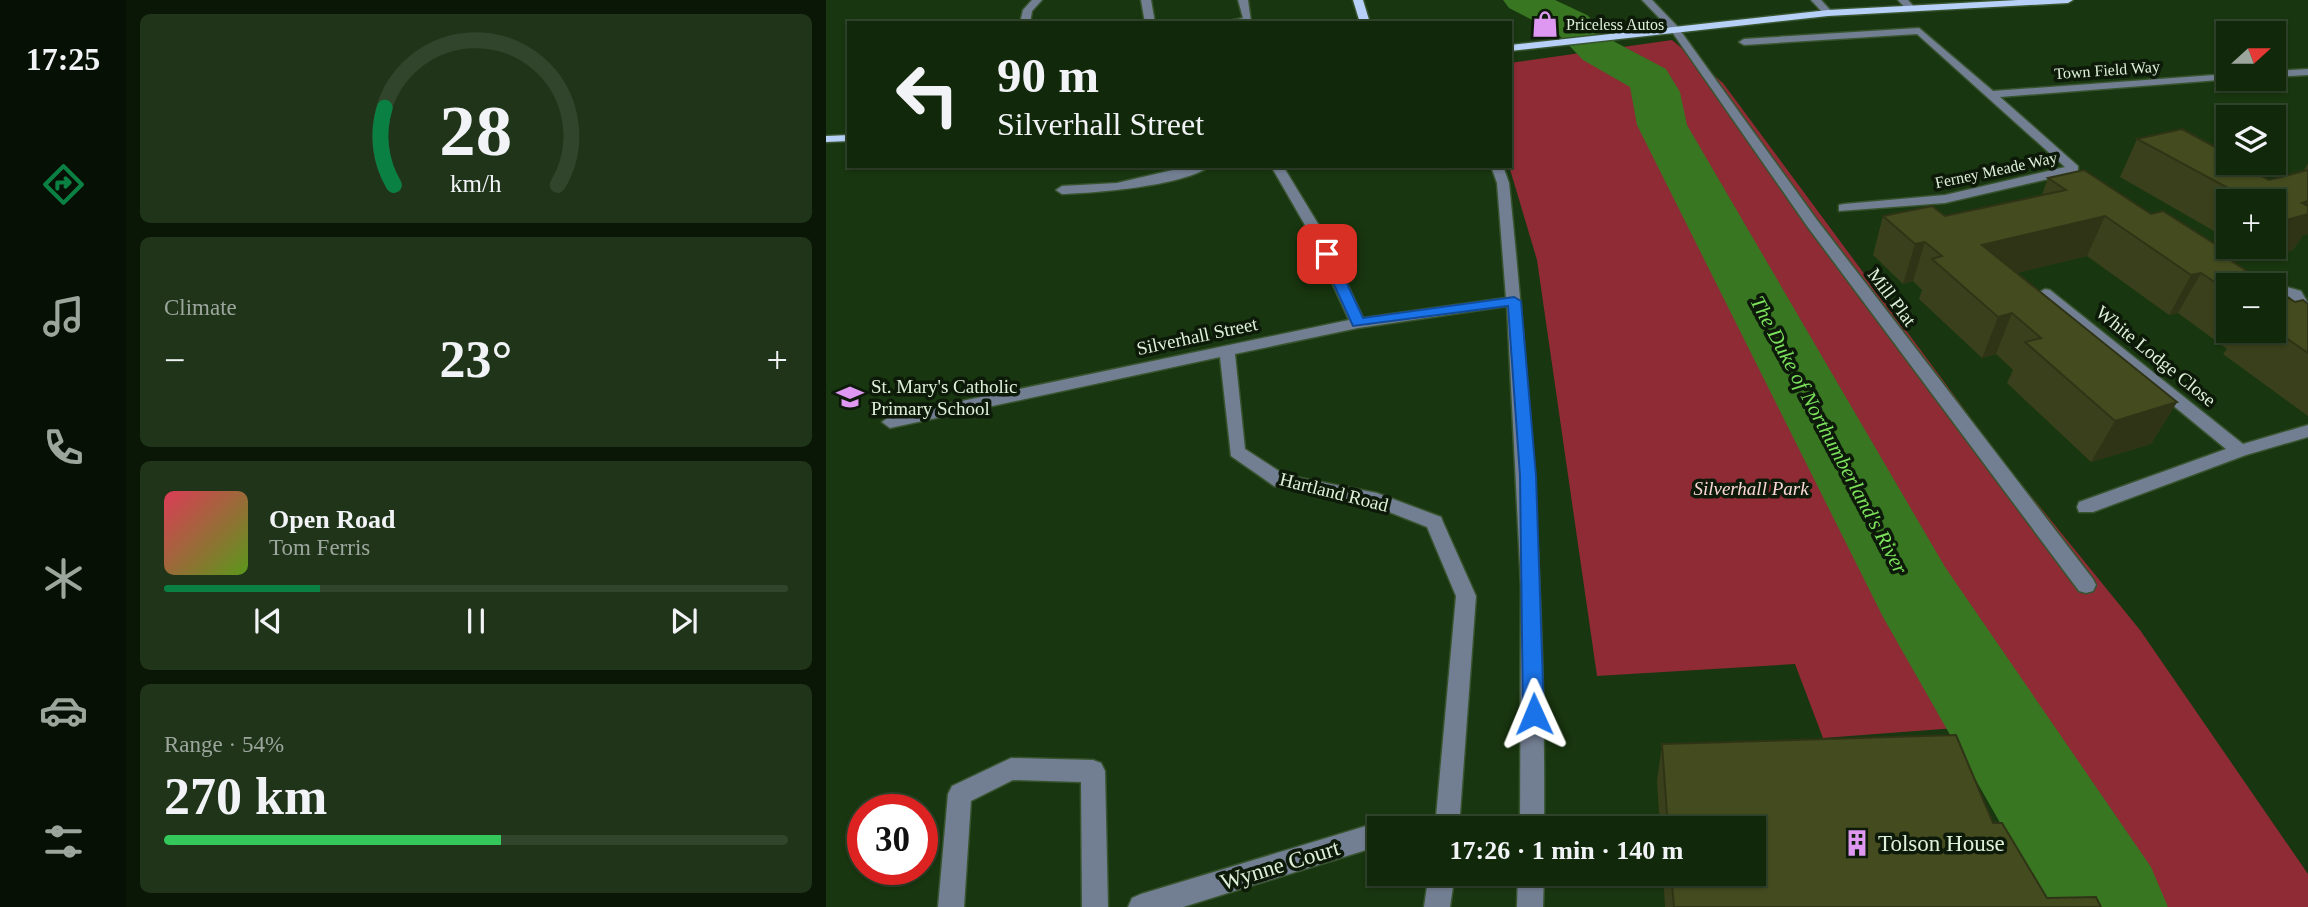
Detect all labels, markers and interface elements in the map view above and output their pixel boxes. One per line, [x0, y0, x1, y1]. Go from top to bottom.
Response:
shop icon: Priceless Autos [1530, 9, 1560, 39]
place label: Priceless Autos [1566, 16, 1664, 33]
north arrow [2216, 21, 2286, 91]
map controls [2216, 21, 2286, 343]
text: 17:25 [26, 41, 100, 77]
text: 90 m [997, 48, 1099, 103]
icon: left [882, 49, 973, 140]
street label: Town Field Way [2054, 58, 2160, 83]
text: 28 [440, 90, 512, 171]
button: layers [2216, 105, 2286, 175]
text: Silverhall Street [997, 106, 1204, 142]
street label: Ferney Meade Way [1933, 149, 2059, 192]
icon: directions [39, 160, 88, 209]
text: km/h [450, 169, 502, 196]
button: + [2216, 189, 2286, 259]
pin [1297, 224, 1357, 284]
icon: arrive [1308, 235, 1346, 273]
street label: Mill Plat [1863, 264, 1921, 331]
button: − [2216, 273, 2286, 343]
icon: music [39, 292, 88, 341]
water label: The Duke of Northumberland's River [1745, 292, 1913, 579]
text: Climate [164, 295, 237, 320]
street label: White Lodge Close [2092, 301, 2220, 411]
street label: Silverhall Street [1135, 313, 1260, 359]
text: 23° [440, 331, 512, 388]
text: − [164, 339, 185, 381]
text: + [767, 339, 788, 381]
place label: St. Mary's Catholic Primary School [871, 376, 1017, 419]
school or university icon: St. Mary's Catholic Primary School [835, 382, 865, 412]
icon: phone [39, 423, 88, 472]
street label: Hartland Road [1277, 468, 1391, 516]
park label: Silverhall Park [1693, 478, 1809, 499]
text: Open Road [269, 505, 395, 534]
text: Tom Ferris [269, 535, 370, 560]
icon: climate [39, 554, 88, 603]
icon: previous [249, 602, 287, 640]
icon: pause [457, 602, 495, 640]
icon: next [665, 602, 703, 640]
position arrow [1497, 677, 1571, 751]
icon: car [39, 686, 88, 735]
text: Range · 54% [164, 732, 284, 757]
text: 270 km [164, 768, 327, 825]
speed limit sign: 30 [847, 794, 938, 885]
icon: filters [39, 817, 88, 866]
building icon: Tolson House [1842, 828, 1872, 858]
place label: Tolson House [1878, 831, 2005, 856]
street label: Wynne Court [1217, 835, 1343, 895]
text: 17:26 · 1 min · 140 m [1450, 836, 1684, 865]

